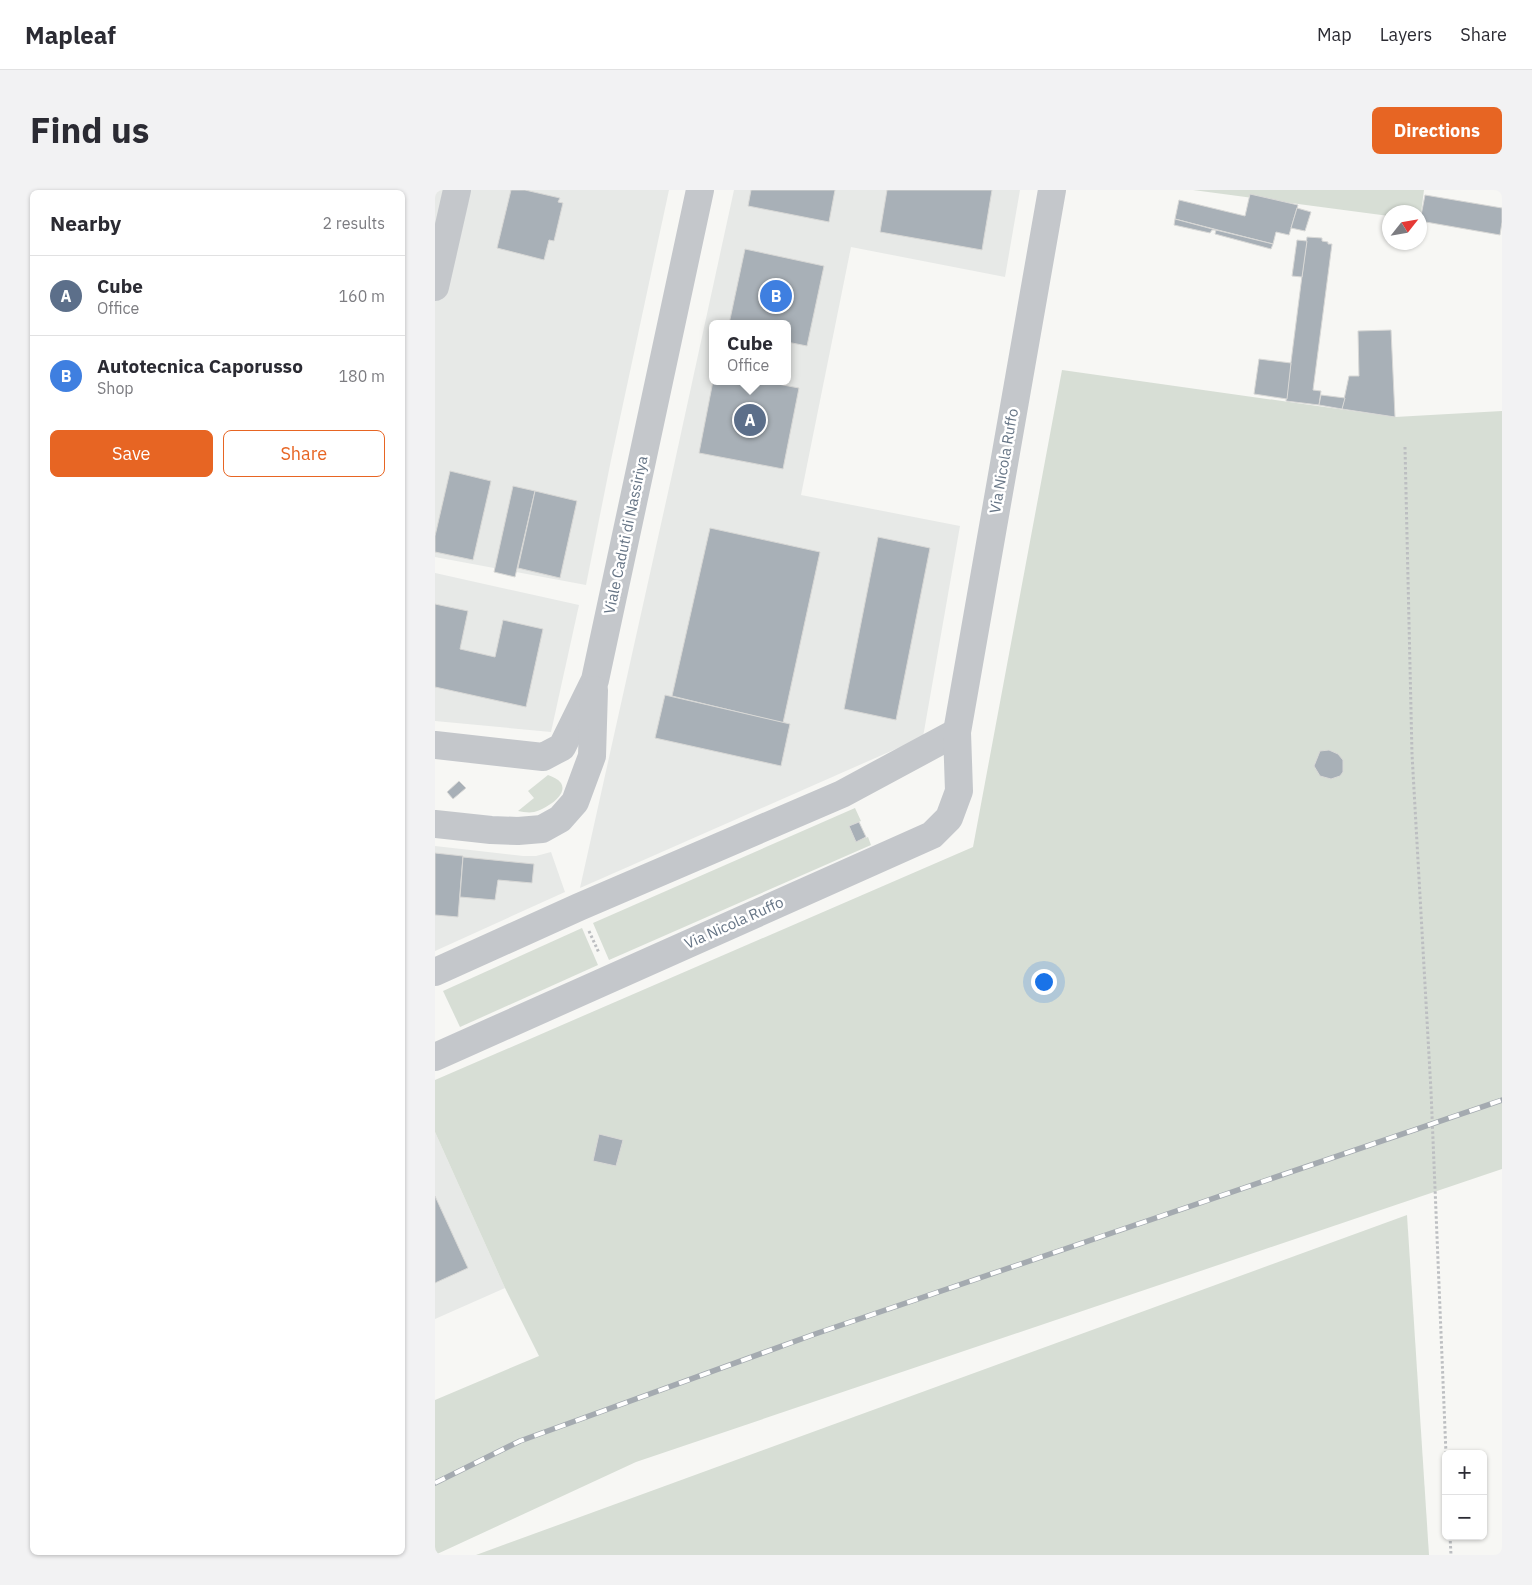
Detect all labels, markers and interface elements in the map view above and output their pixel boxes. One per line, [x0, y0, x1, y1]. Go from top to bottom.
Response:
text: Mapleaf [25, 19, 116, 51]
text: Map [1317, 23, 1352, 46]
text: Layers [1380, 23, 1432, 46]
text: Share [1460, 23, 1507, 46]
text: Find us [30, 107, 149, 153]
button: Directions [1372, 107, 1502, 154]
north arrow [1382, 205, 1427, 250]
text: Nearby [50, 209, 121, 237]
text: 2 results [322, 213, 385, 233]
text: Cube [97, 274, 143, 298]
pin: B [760, 277, 792, 315]
text: A [61, 286, 71, 306]
text: 160 m [338, 286, 385, 306]
text: Office [97, 298, 139, 318]
popup [709, 320, 791, 385]
text: Cube [727, 331, 773, 355]
text: Autotecnica Caporusso [97, 354, 303, 378]
text: Office [727, 355, 769, 375]
text: B [61, 366, 71, 386]
text: 180 m [338, 366, 385, 386]
text: Shop [97, 378, 134, 398]
pin: A [734, 401, 766, 439]
street label: Via Nicola Ruffo [985, 407, 1022, 515]
button: Save [50, 430, 213, 477]
button: Share [223, 430, 385, 477]
street label: Viale Caduti di Nassiriya [599, 454, 652, 616]
street label: Via Nicola Ruffo [681, 892, 786, 953]
your location [1031, 969, 1057, 995]
map controls [1442, 1450, 1487, 1540]
button: + [1442, 1450, 1487, 1495]
button: − [1442, 1495, 1487, 1540]

